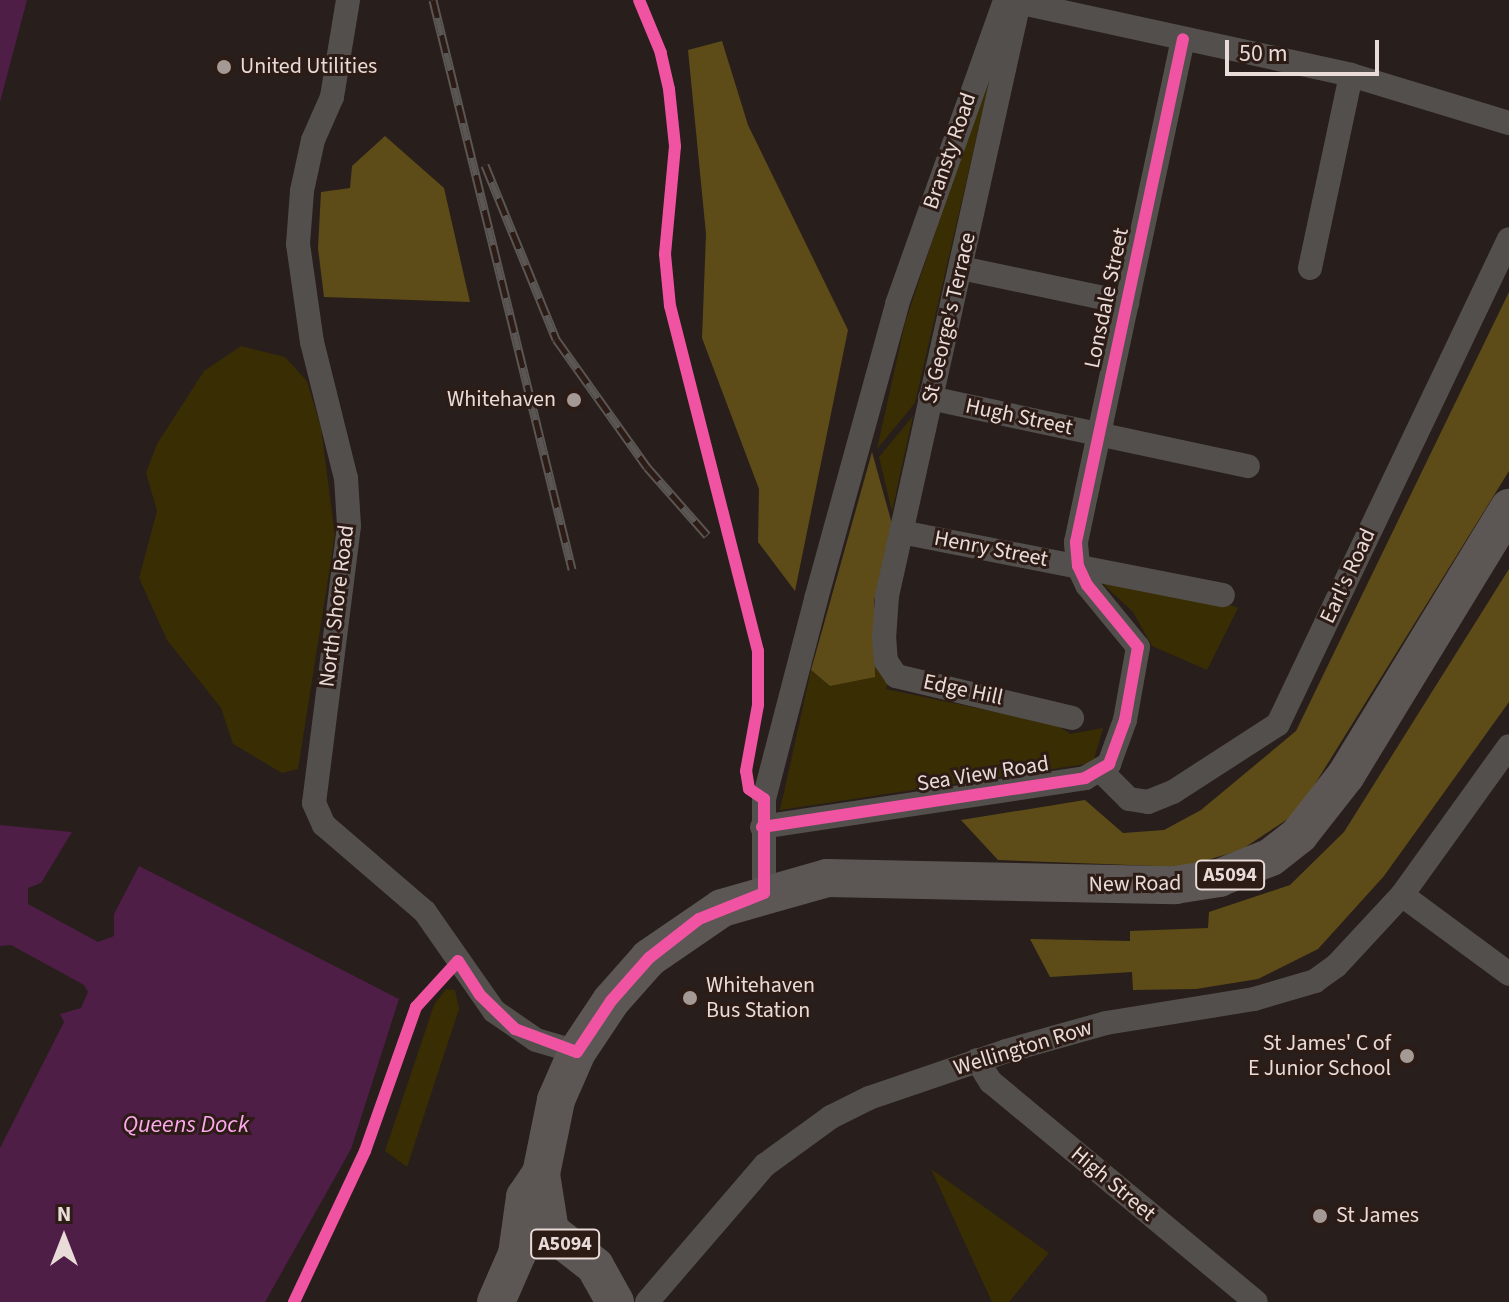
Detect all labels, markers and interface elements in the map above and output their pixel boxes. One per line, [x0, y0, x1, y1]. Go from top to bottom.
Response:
scale bar [1229, 24, 1383, 74]
text: 50 m [1239, 36, 1288, 71]
place label: United Utilities [240, 54, 377, 80]
marker: United Utilities [215, 58, 233, 76]
street label: Bransty Road [918, 89, 982, 213]
street label: Lonsdale Street [1079, 225, 1135, 371]
street label: St George's Terrace [916, 230, 982, 406]
place label: Whitehaven [447, 387, 556, 413]
marker: Whitehaven [563, 389, 585, 411]
street label: Hugh Street [963, 393, 1075, 441]
street label: North Shore Road [314, 523, 360, 689]
street label: Earl's Road [1315, 524, 1381, 628]
street label: Henry Street [932, 525, 1050, 573]
street label: Edge Hill [921, 669, 1005, 711]
street label: Sea View Road [915, 751, 1051, 797]
road number: A5094 [1194, 859, 1266, 891]
street label: New Road [1088, 870, 1182, 898]
place label: Whitehaven Bus Station [706, 972, 815, 1024]
marker: Whitehaven Bus Station [681, 989, 699, 1007]
street label: Wellington Row [951, 1014, 1095, 1082]
place label: St James' C of E Junior School [1248, 1030, 1391, 1082]
marker: St James' C of E Junior School [1398, 1047, 1416, 1065]
water label: Queens Dock [123, 1111, 249, 1139]
street label: High Street [1065, 1141, 1161, 1227]
north arrow [24, 1198, 104, 1278]
text: N [57, 1198, 71, 1230]
place label: St James [1336, 1203, 1419, 1229]
marker: St James [1311, 1207, 1329, 1225]
road number: A5094 [529, 1228, 601, 1260]

